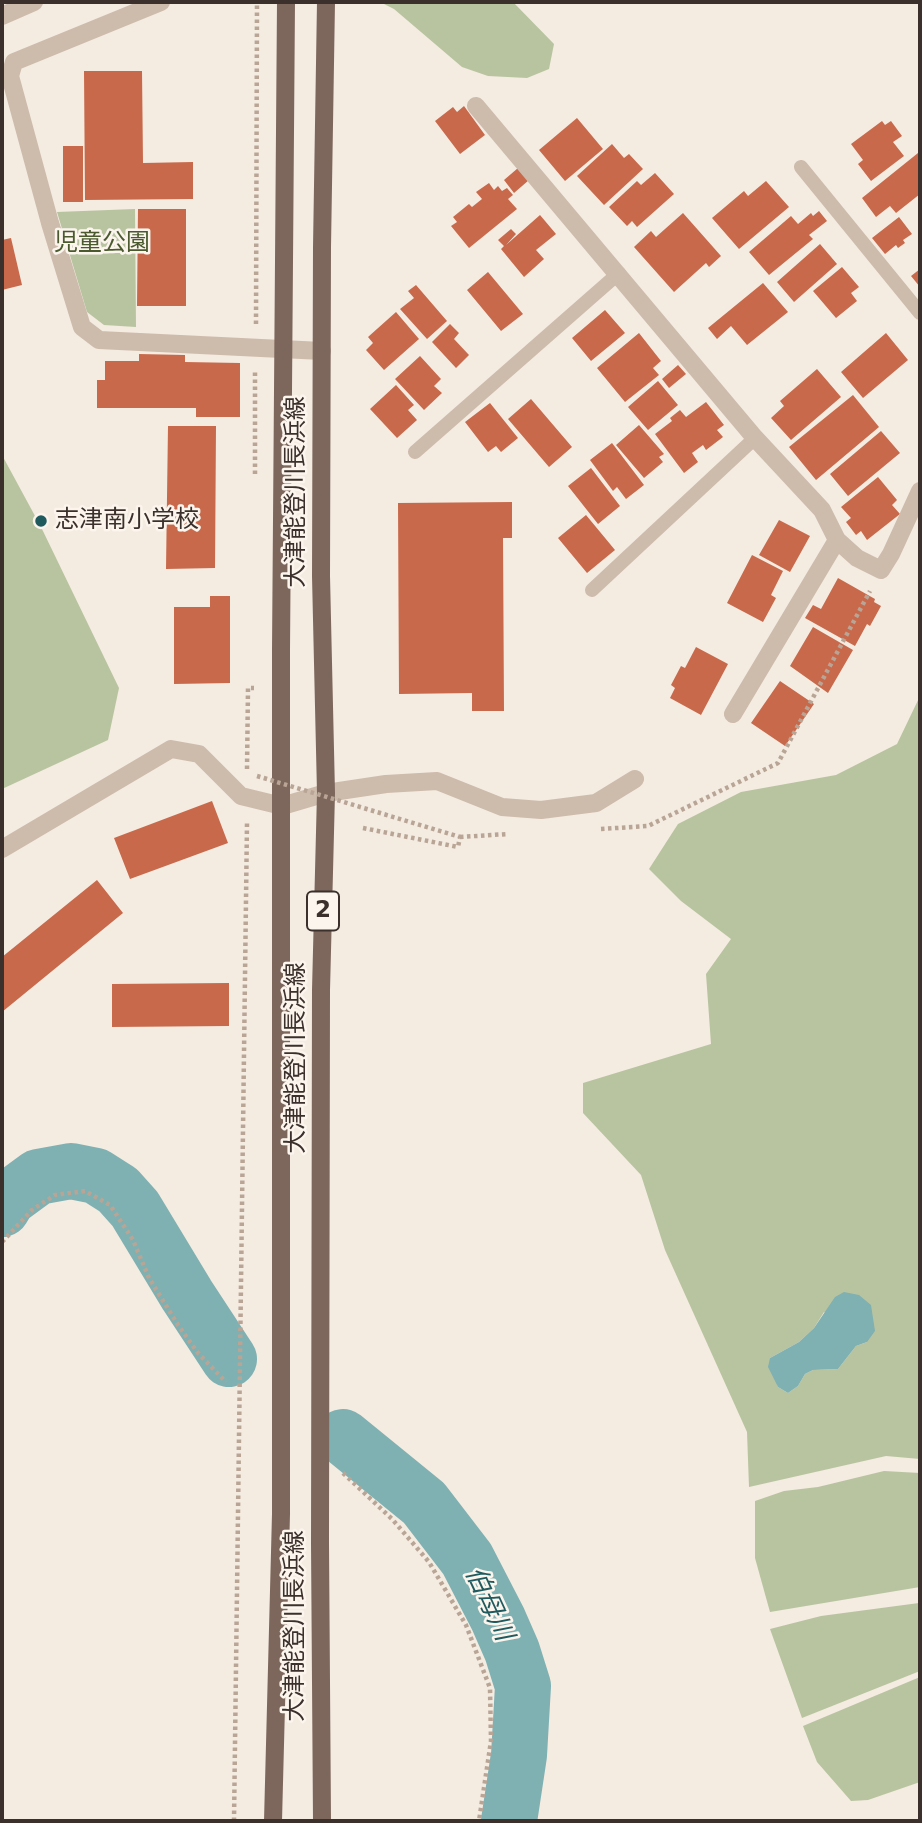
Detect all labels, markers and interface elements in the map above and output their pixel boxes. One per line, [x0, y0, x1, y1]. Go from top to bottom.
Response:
park label: 児童公園 [54, 230, 150, 258]
street label: 大津能登川長浜線 [283, 396, 311, 588]
place label: 志津南小学校 [55, 507, 199, 535]
marker: 志津南小学校 [33, 513, 49, 529]
road number: 2 [307, 891, 339, 930]
street label: 大津能登川長浜線 [283, 962, 311, 1154]
street label: 大津能登川長浜線 [282, 1530, 310, 1722]
water label: 伯母川 [457, 1562, 519, 1646]

